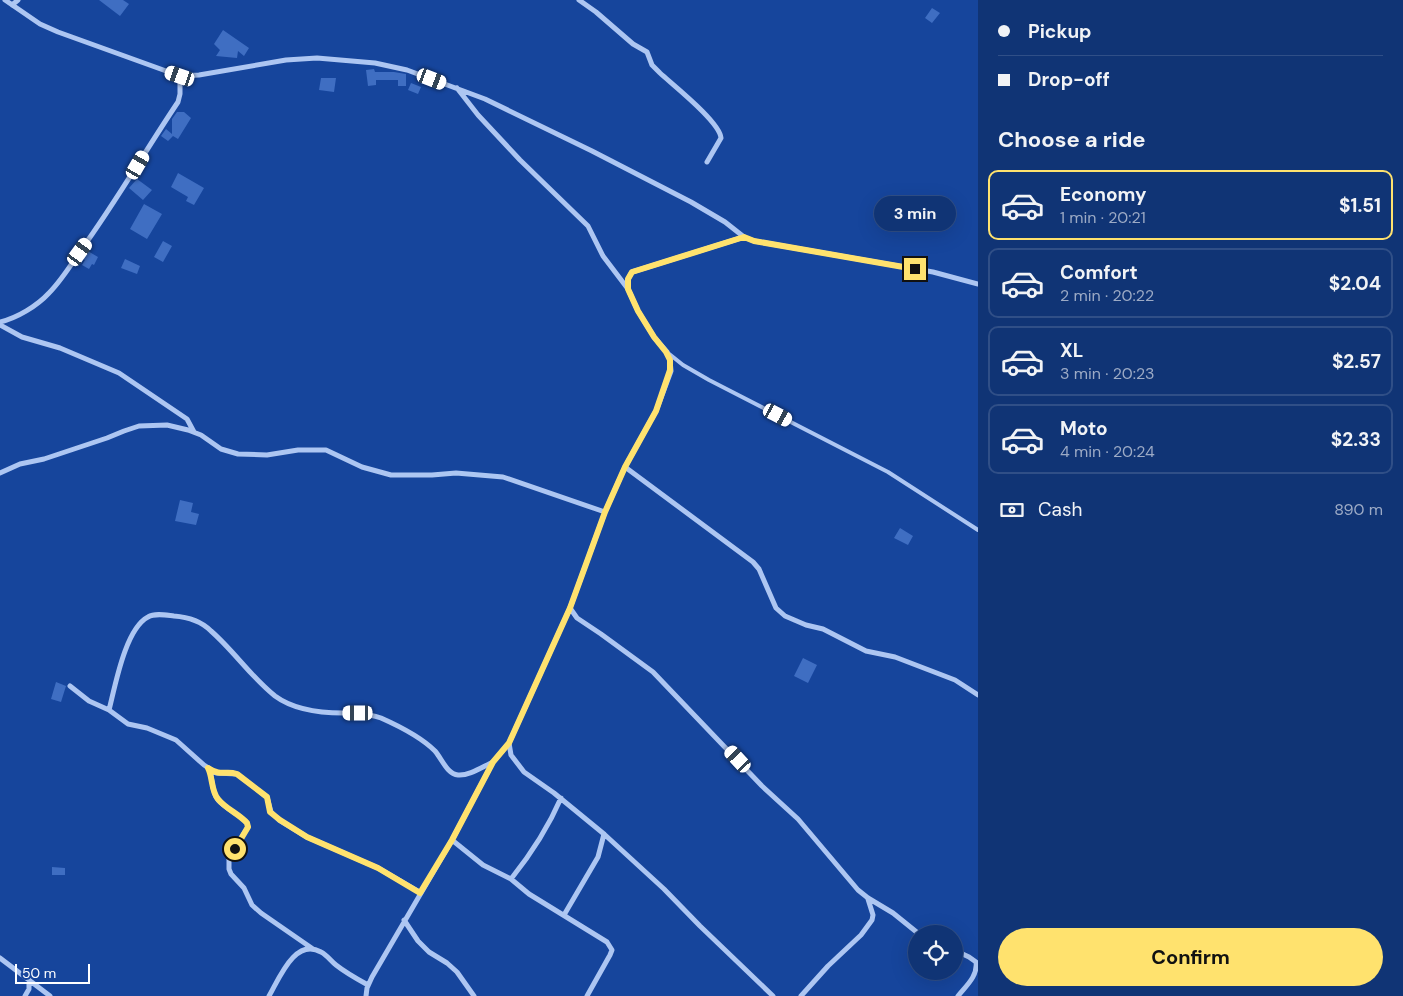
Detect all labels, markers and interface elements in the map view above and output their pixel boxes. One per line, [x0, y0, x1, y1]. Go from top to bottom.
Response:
text: Pickup [1028, 19, 1092, 44]
car [163, 64, 196, 88]
car [415, 67, 448, 91]
text: Drop-off [1028, 67, 1110, 92]
text: Choose a ride [998, 125, 1146, 154]
car [124, 148, 151, 182]
text: Economy [1060, 182, 1147, 207]
icon: car [1000, 183, 1045, 228]
text: $1.51 [1339, 193, 1381, 218]
callout: 3 min [874, 196, 956, 232]
text: 3 min [894, 203, 936, 224]
text: 1 min · 20:21 [1060, 207, 1146, 228]
car [65, 235, 94, 269]
route end [904, 258, 926, 280]
text: Comfort [1060, 260, 1138, 285]
icon: car [1000, 261, 1045, 306]
text: $2.04 [1329, 271, 1381, 296]
text: 2 min · 20:22 [1060, 285, 1154, 306]
text: XL [1060, 338, 1083, 363]
icon: car [1000, 339, 1045, 384]
text: $2.57 [1332, 349, 1381, 374]
text: 3 min · 20:23 [1060, 363, 1155, 384]
car [761, 401, 794, 429]
text: Moto [1060, 416, 1108, 441]
icon: car [1000, 417, 1045, 462]
text: $2.33 [1331, 427, 1381, 452]
text: 4 min · 20:24 [1060, 441, 1155, 462]
icon: cash [998, 496, 1026, 524]
text: Cash [1038, 497, 1082, 522]
text: 890 m [1334, 499, 1383, 520]
car [343, 706, 373, 721]
car [722, 743, 753, 775]
route start [224, 838, 246, 860]
map controls [908, 925, 963, 980]
button: locate [908, 925, 963, 980]
button: Confirm [998, 928, 1383, 986]
scale bar [15, 961, 90, 984]
text: 50 m [22, 964, 56, 982]

